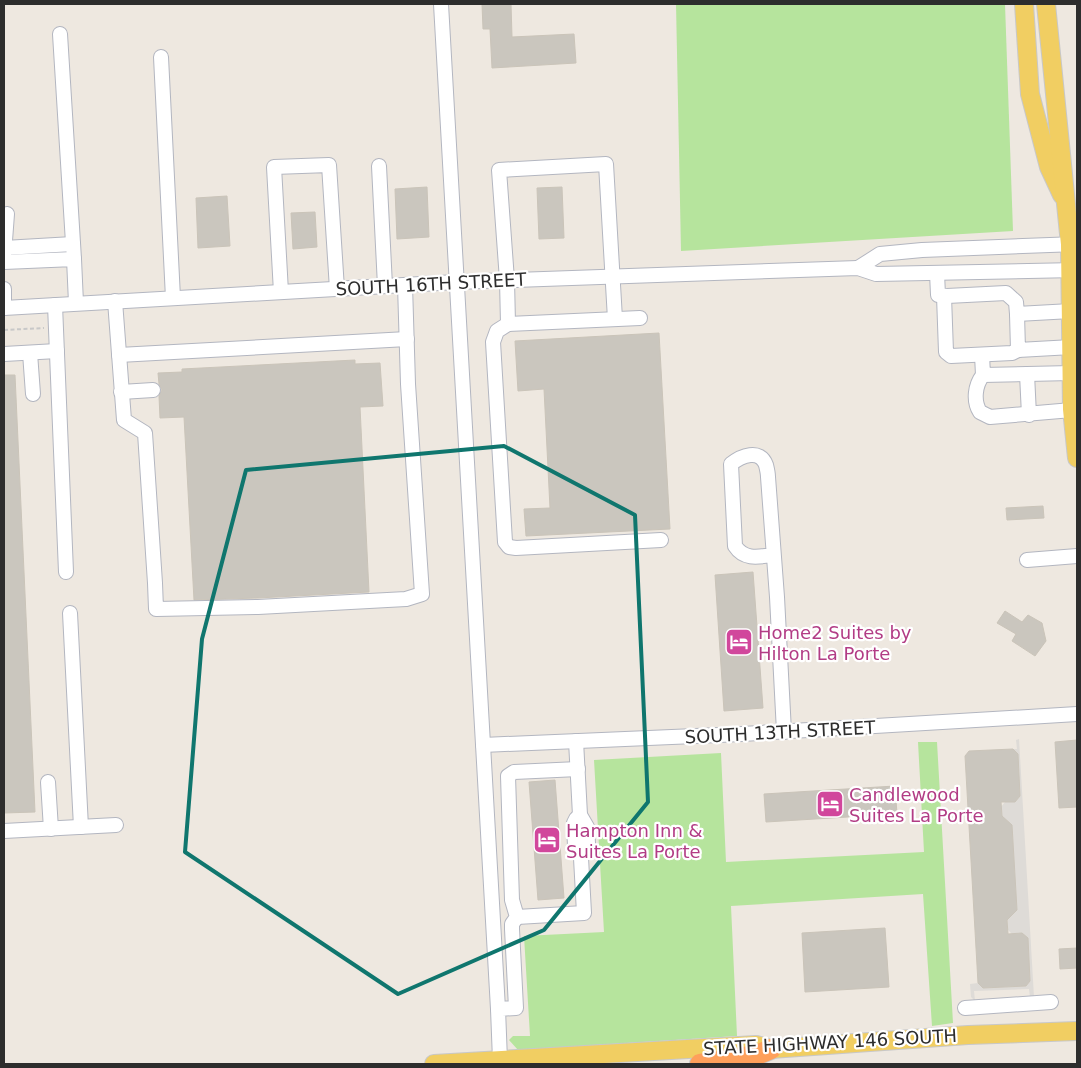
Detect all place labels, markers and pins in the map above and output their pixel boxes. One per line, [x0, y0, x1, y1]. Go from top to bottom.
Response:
place label: Home2 Suites by Hilton La Porte [758, 622, 912, 664]
hotel icon: Home2 Suites by Hilton La Porte [724, 627, 754, 657]
place label: Candlewood Suites La Porte [849, 784, 984, 826]
hotel icon: Candlewood Suites La Porte [815, 789, 845, 819]
place label: Hampton Inn & Suites La Porte [566, 820, 703, 862]
hotel icon: Hampton Inn & Suites La Porte [532, 825, 562, 855]

